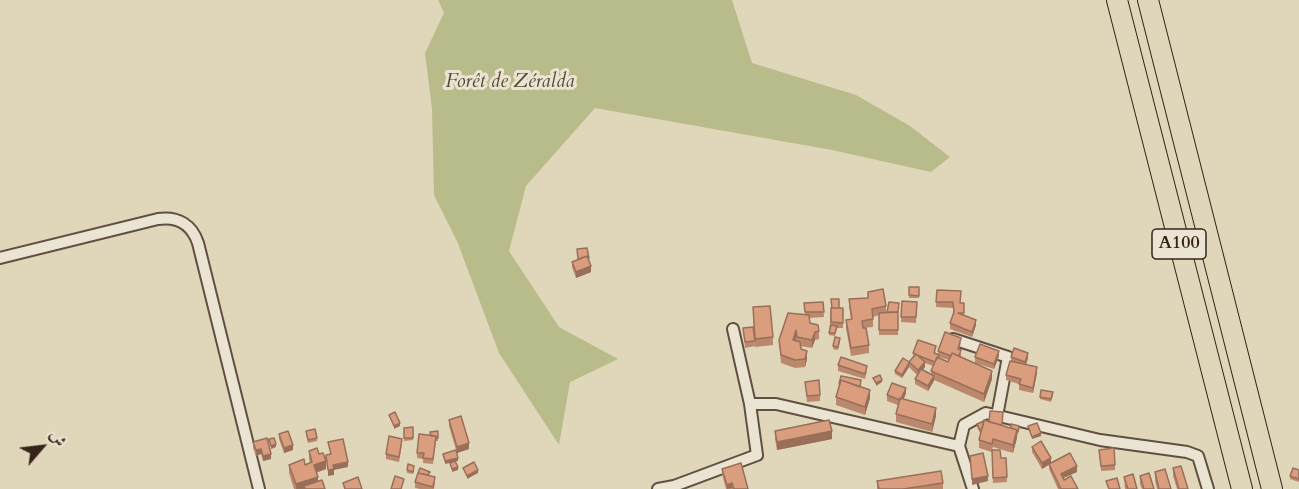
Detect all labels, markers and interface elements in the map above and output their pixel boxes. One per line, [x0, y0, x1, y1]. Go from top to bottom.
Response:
park label: Forêt de Zéralda [446, 70, 574, 94]
road number: A100 [1152, 229, 1206, 259]
north arrow [12, 417, 72, 477]
text: ش [44, 426, 71, 451]

